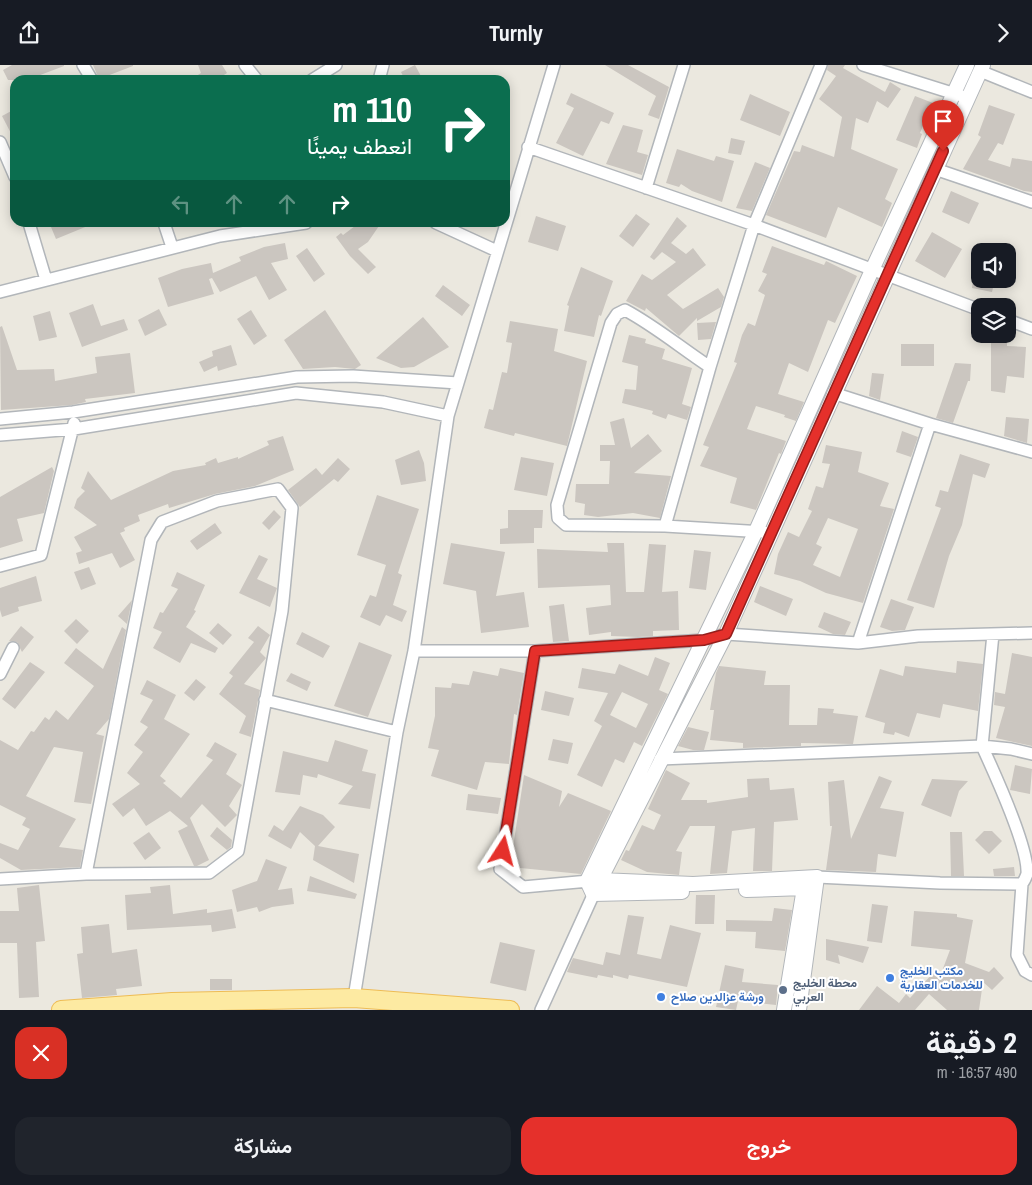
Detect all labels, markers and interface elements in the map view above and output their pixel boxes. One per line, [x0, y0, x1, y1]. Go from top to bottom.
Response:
text: Turnly [489, 18, 543, 48]
icon: share [15, 19, 43, 47]
icon: forward [989, 19, 1017, 47]
text: 110 m [332, 86, 412, 133]
icon: right [430, 95, 495, 160]
pin [922, 100, 964, 151]
icon: arrive [929, 107, 957, 135]
text: انعطف يمينًا [307, 131, 412, 161]
icon: left [167, 190, 195, 218]
icon: ahead [220, 190, 248, 218]
icon: ahead [273, 190, 301, 218]
icon: right [326, 190, 354, 218]
map controls [971, 243, 1016, 343]
button: sound [971, 243, 1016, 288]
button: layers [971, 298, 1016, 343]
position arrow [476, 824, 528, 876]
place label: مكتب الخليج للخدمات العقارية [900, 963, 983, 993]
marker: مكتب الخليج للخدمات العقارية [884, 972, 896, 984]
place label: محطة الخليج العربي [793, 975, 857, 1007]
marker: محطة الخليج العربي [777, 984, 789, 996]
place label: ورشة عزالدين صلاح [671, 989, 764, 1005]
marker: ورشة عزالدين صلاح [655, 991, 667, 1003]
text: 2 دقيقة [926, 1022, 1017, 1062]
button: close [15, 1027, 67, 1079]
text: 490 m · 16:57 [937, 1061, 1017, 1083]
button: مشاركة [15, 1117, 511, 1175]
button: خروج [521, 1117, 1017, 1175]

